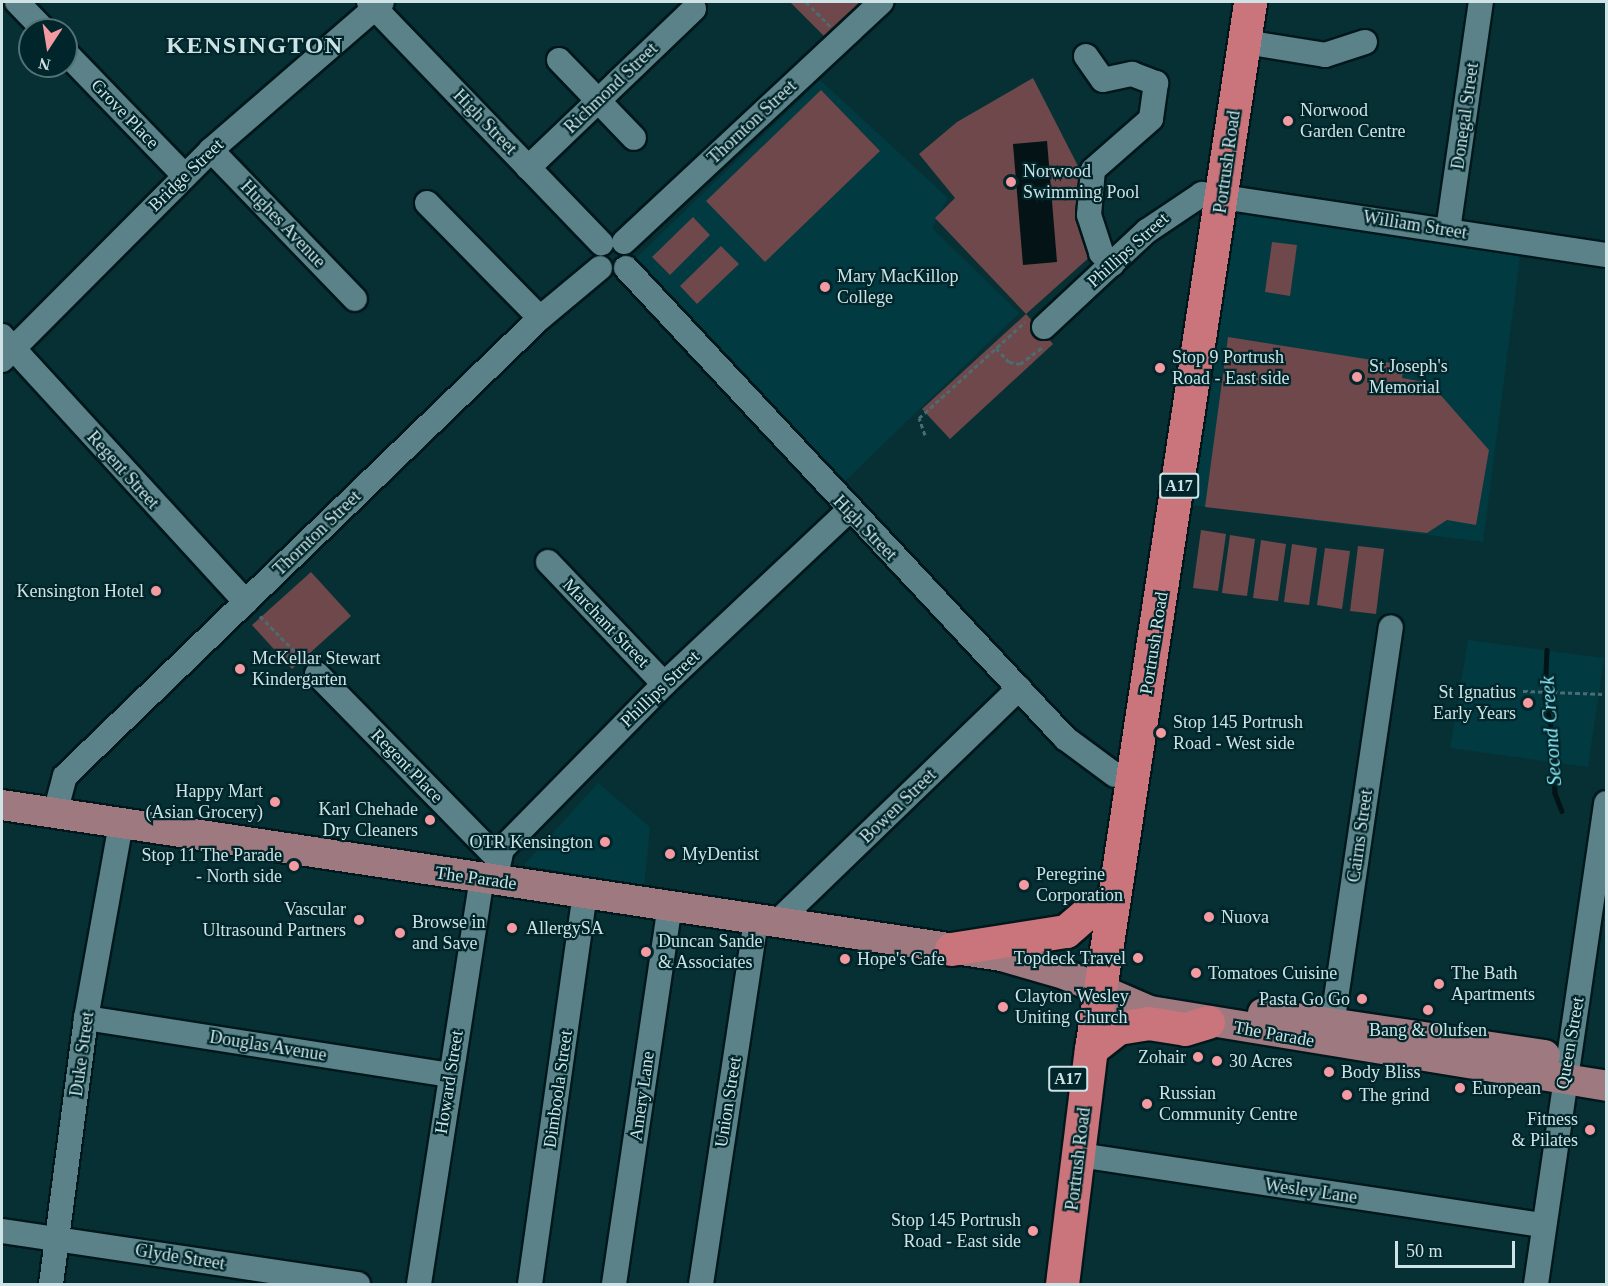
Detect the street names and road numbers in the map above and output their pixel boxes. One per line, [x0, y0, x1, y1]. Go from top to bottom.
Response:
street label: Richmond Street [560, 38, 662, 138]
street label: Donegal Street [1447, 61, 1483, 171]
street label: Grove Place [87, 75, 163, 153]
street label: Thornton Street [703, 75, 801, 169]
street label: High Street [449, 85, 521, 159]
street label: Portrush Road [1209, 109, 1245, 215]
street label: Bridge Street [144, 134, 228, 216]
street label: Hughes Avenue [236, 175, 330, 273]
street label: William Street [1362, 206, 1468, 244]
street label: Phillips Street [1083, 208, 1173, 292]
street label: Regent Street [82, 427, 164, 513]
road number: A17 [1158, 473, 1200, 499]
street label: Thornton Street [269, 486, 365, 580]
street label: High Street [829, 491, 901, 565]
street label: Marchant Street [558, 574, 654, 672]
street label: Portrush Road [1135, 590, 1173, 696]
street label: Phillips Street [616, 646, 704, 732]
street label: Regent Place [366, 725, 448, 807]
street label: Bowen Street [855, 764, 941, 848]
street label: Cairns Street [1343, 788, 1377, 884]
street label: The Parade [434, 862, 518, 894]
street label: Queen Street [1551, 995, 1589, 1091]
street label: Duke Street [65, 1010, 99, 1098]
street label: The Parade [1232, 1016, 1316, 1052]
street label: Douglas Avenue [207, 1026, 329, 1066]
street label: Howard Street [430, 1029, 468, 1135]
street label: Dimboola Street [539, 1029, 577, 1149]
street label: Amery Lane [625, 1050, 659, 1142]
street label: Union Street [710, 1055, 746, 1149]
road number: A17 [1047, 1066, 1089, 1092]
street label: Portrush Road [1061, 1106, 1095, 1212]
street label: Wesley Lane [1263, 1174, 1359, 1208]
street label: Glyde Street [134, 1239, 226, 1275]

